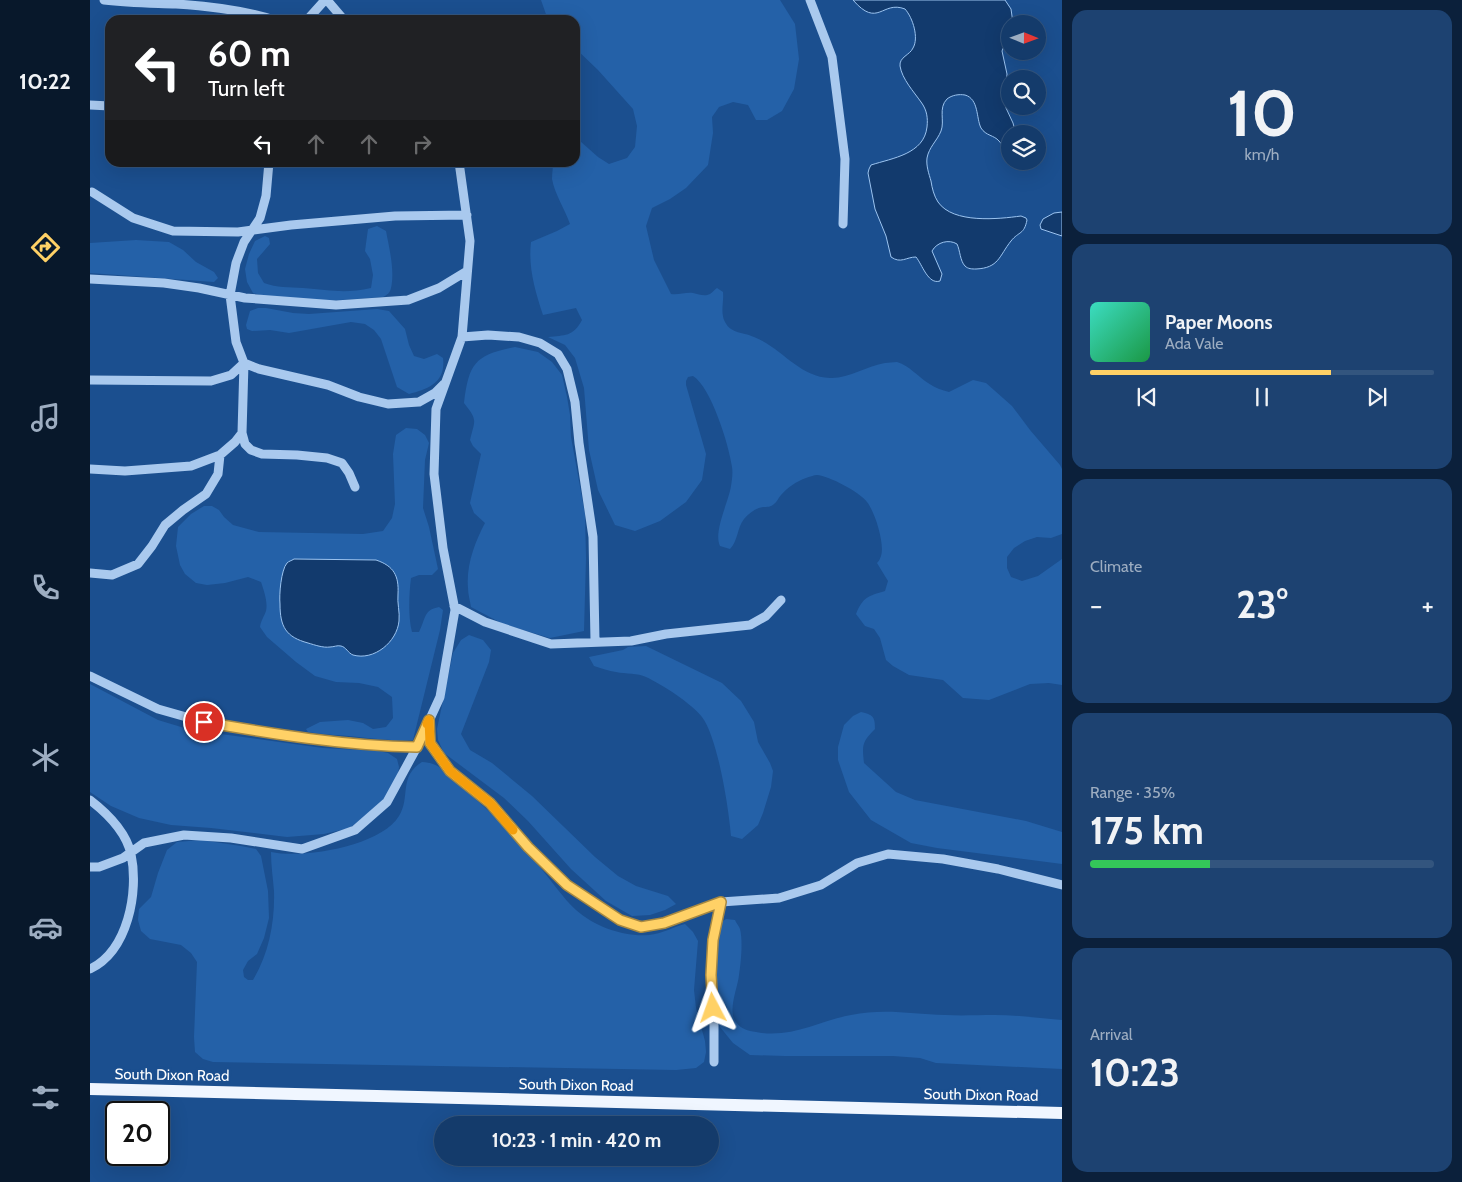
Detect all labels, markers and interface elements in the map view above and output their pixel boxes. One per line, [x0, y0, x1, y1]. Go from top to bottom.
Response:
north arrow [1001, 15, 1046, 60]
map controls [1001, 15, 1046, 170]
text: 60 m [208, 32, 291, 75]
icon: left [125, 35, 190, 100]
text: 10:22 [19, 68, 71, 95]
button: search [1001, 70, 1046, 115]
text: 10 [1227, 73, 1297, 152]
text: Turn left [208, 75, 285, 102]
button: layers [1001, 125, 1046, 170]
icon: left [249, 130, 277, 158]
icon: ahead [302, 130, 330, 158]
icon: ahead [355, 130, 383, 158]
icon: right [408, 130, 436, 158]
text: km/h [1244, 145, 1280, 164]
icon: directions [28, 230, 63, 265]
text: Paper Moons [1165, 311, 1273, 334]
text: Ada Vale [1165, 334, 1224, 353]
icon: previous [1133, 383, 1161, 411]
icon: pause [1248, 383, 1276, 411]
icon: next [1363, 383, 1391, 411]
icon: music [28, 400, 63, 435]
text: Climate [1090, 557, 1142, 576]
icon: phone [28, 570, 63, 605]
text: 23° [1236, 581, 1288, 628]
text: − [1090, 588, 1102, 622]
text: + [1422, 588, 1434, 622]
pin [183, 701, 225, 743]
icon: arrive [190, 708, 218, 736]
icon: climate [28, 740, 63, 775]
text: Range · 35% [1090, 783, 1175, 802]
text: 175 km [1090, 807, 1204, 854]
icon: car [28, 910, 63, 945]
position arrow [686, 981, 738, 1033]
text: Arrival [1090, 1025, 1133, 1044]
text: 10:23 [1090, 1049, 1180, 1096]
street label: South Dixon Road [114, 1065, 230, 1085]
street label: South Dixon Road [518, 1075, 634, 1095]
icon: filters [28, 1080, 63, 1115]
street label: South Dixon Road [923, 1085, 1039, 1105]
speed limit sign: 20 [105, 1101, 170, 1166]
text: 10:23 · 1 min · 420 m [492, 1129, 661, 1152]

